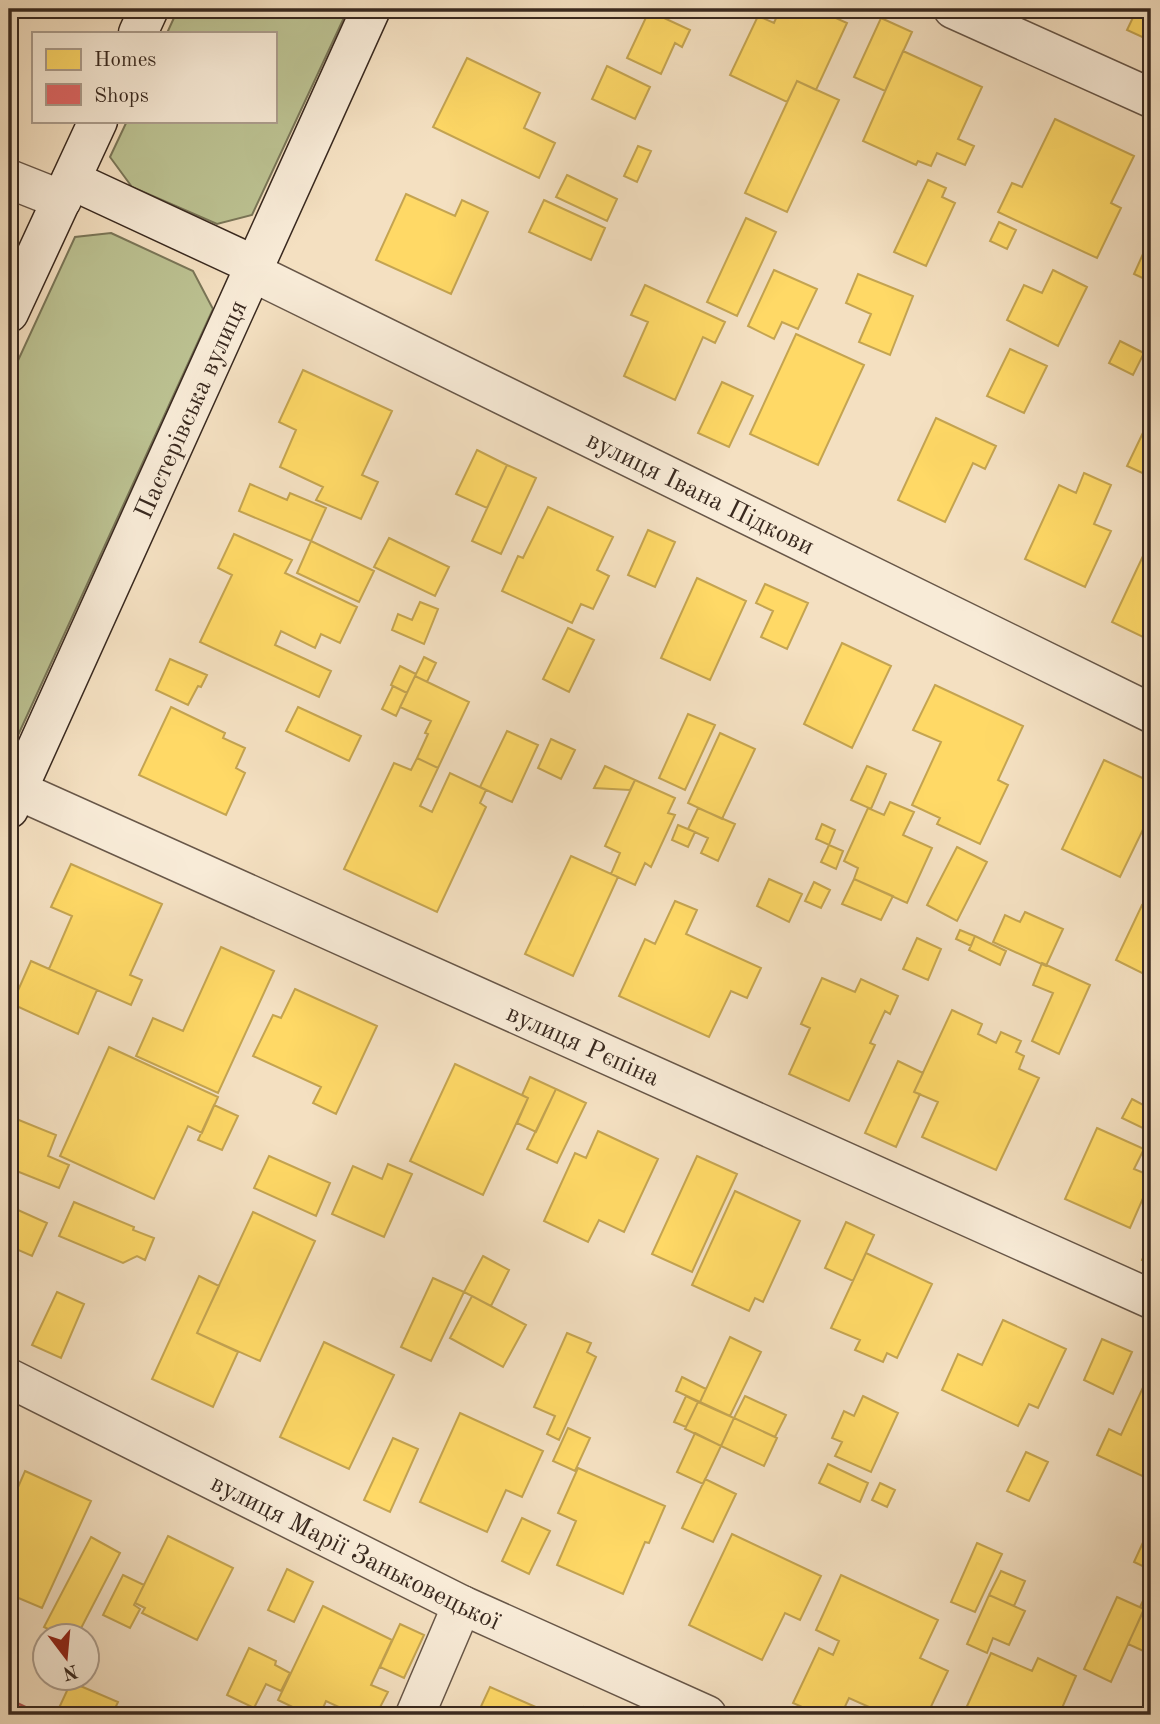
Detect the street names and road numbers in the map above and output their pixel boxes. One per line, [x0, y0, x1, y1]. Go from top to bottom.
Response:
street label: Пастерівська вулиця [131, 297, 252, 523]
street label: вулиця Івана Підкови [582, 427, 818, 561]
street label: вулиця Рєпіна [502, 1001, 663, 1092]
street label: вулиця Марії Заньковецької [206, 1470, 505, 1636]

